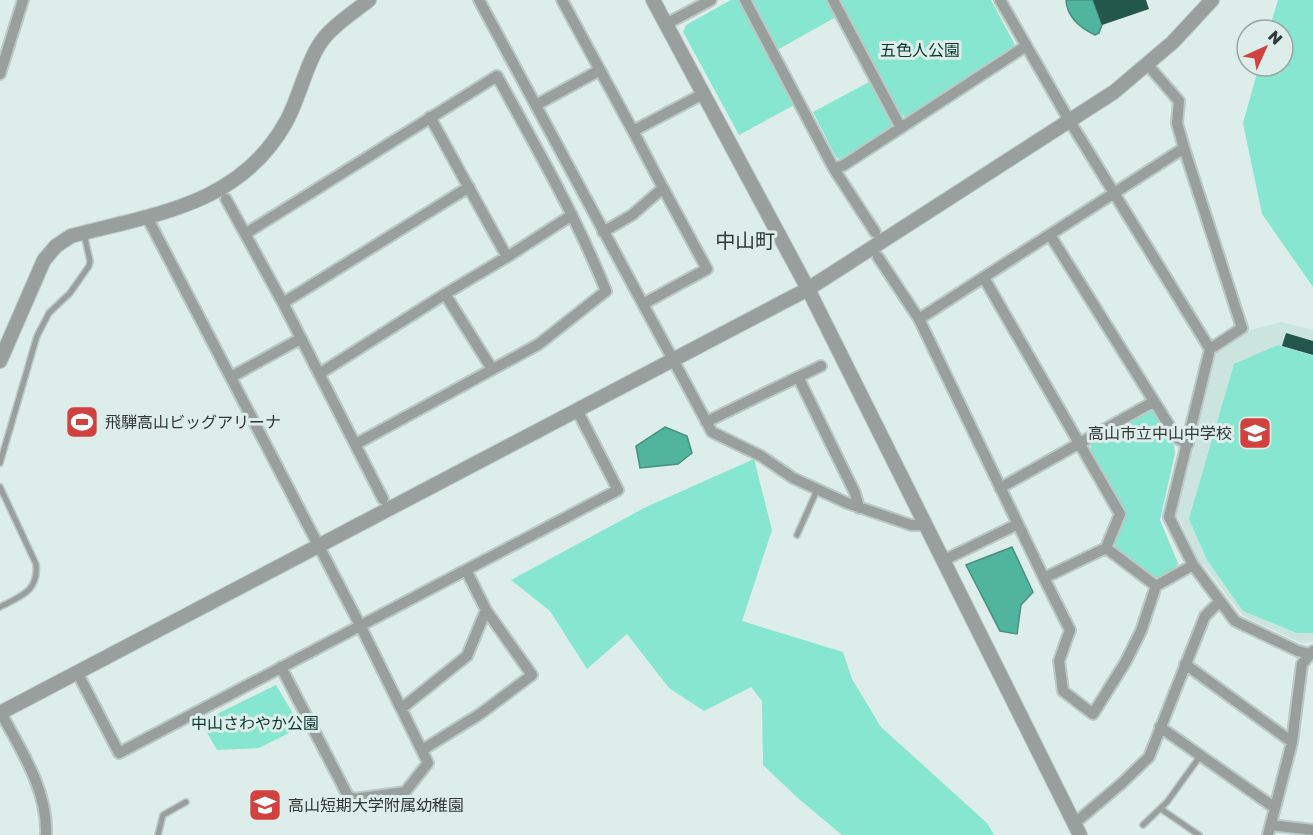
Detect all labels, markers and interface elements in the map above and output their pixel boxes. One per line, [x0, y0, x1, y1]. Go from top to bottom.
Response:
north arrow [1235, 18, 1295, 78]
text: N [1264, 26, 1287, 49]
park label: 五色人公園 [880, 40, 960, 60]
district label: 中山町 [715, 228, 775, 252]
sports icon: 飛騨高山ビッグアリーナ [64, 404, 100, 440]
place label: 飛騨高山ビッグアリーナ [105, 412, 281, 432]
school or university icon: 高山市立中山中学校 [1237, 415, 1273, 451]
place label: 高山市立中山中学校 [1088, 423, 1232, 443]
park label: 中山さわやか公園 [191, 713, 319, 733]
school or university icon: 高山短期大学附属幼稚園 [247, 787, 283, 823]
place label: 高山短期大学附属幼稚園 [288, 795, 464, 815]

